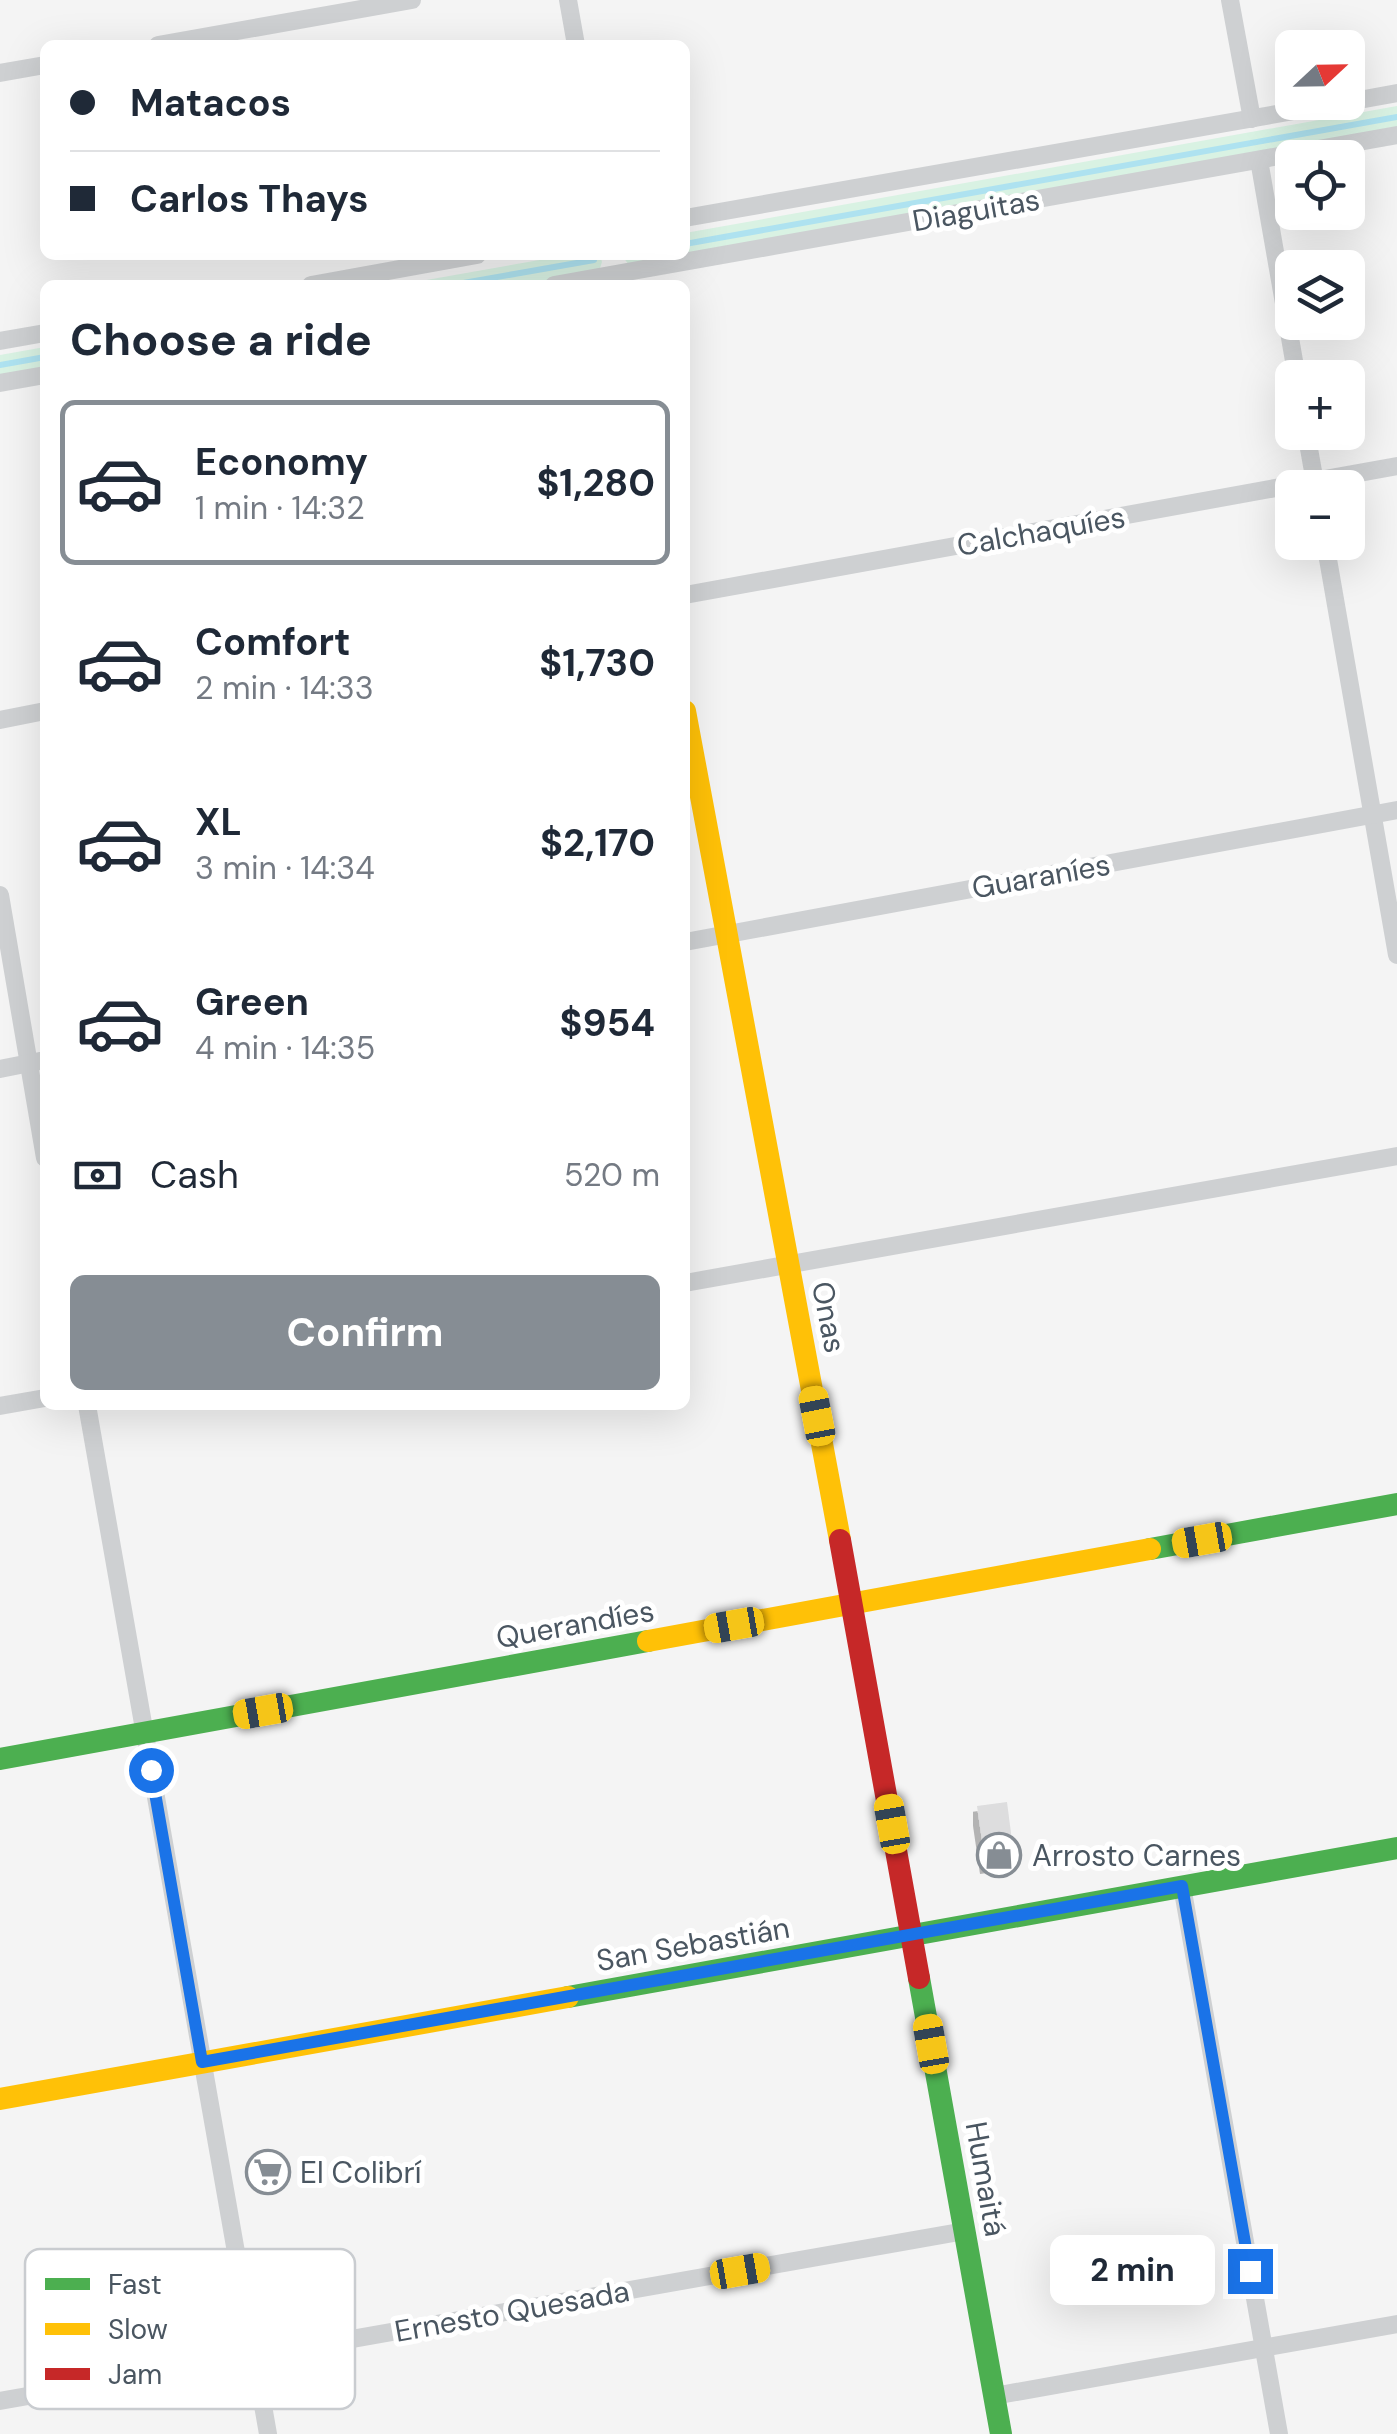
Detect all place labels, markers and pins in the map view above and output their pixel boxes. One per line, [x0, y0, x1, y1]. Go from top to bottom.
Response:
shop icon: Arrosto Carnes [976, 1832, 1022, 1878]
place label: Arrosto Carnes [1032, 1836, 1241, 1875]
supermarket icon: El Colibrí [245, 2149, 291, 2195]
place label: El Colibrí [300, 2153, 422, 2192]

